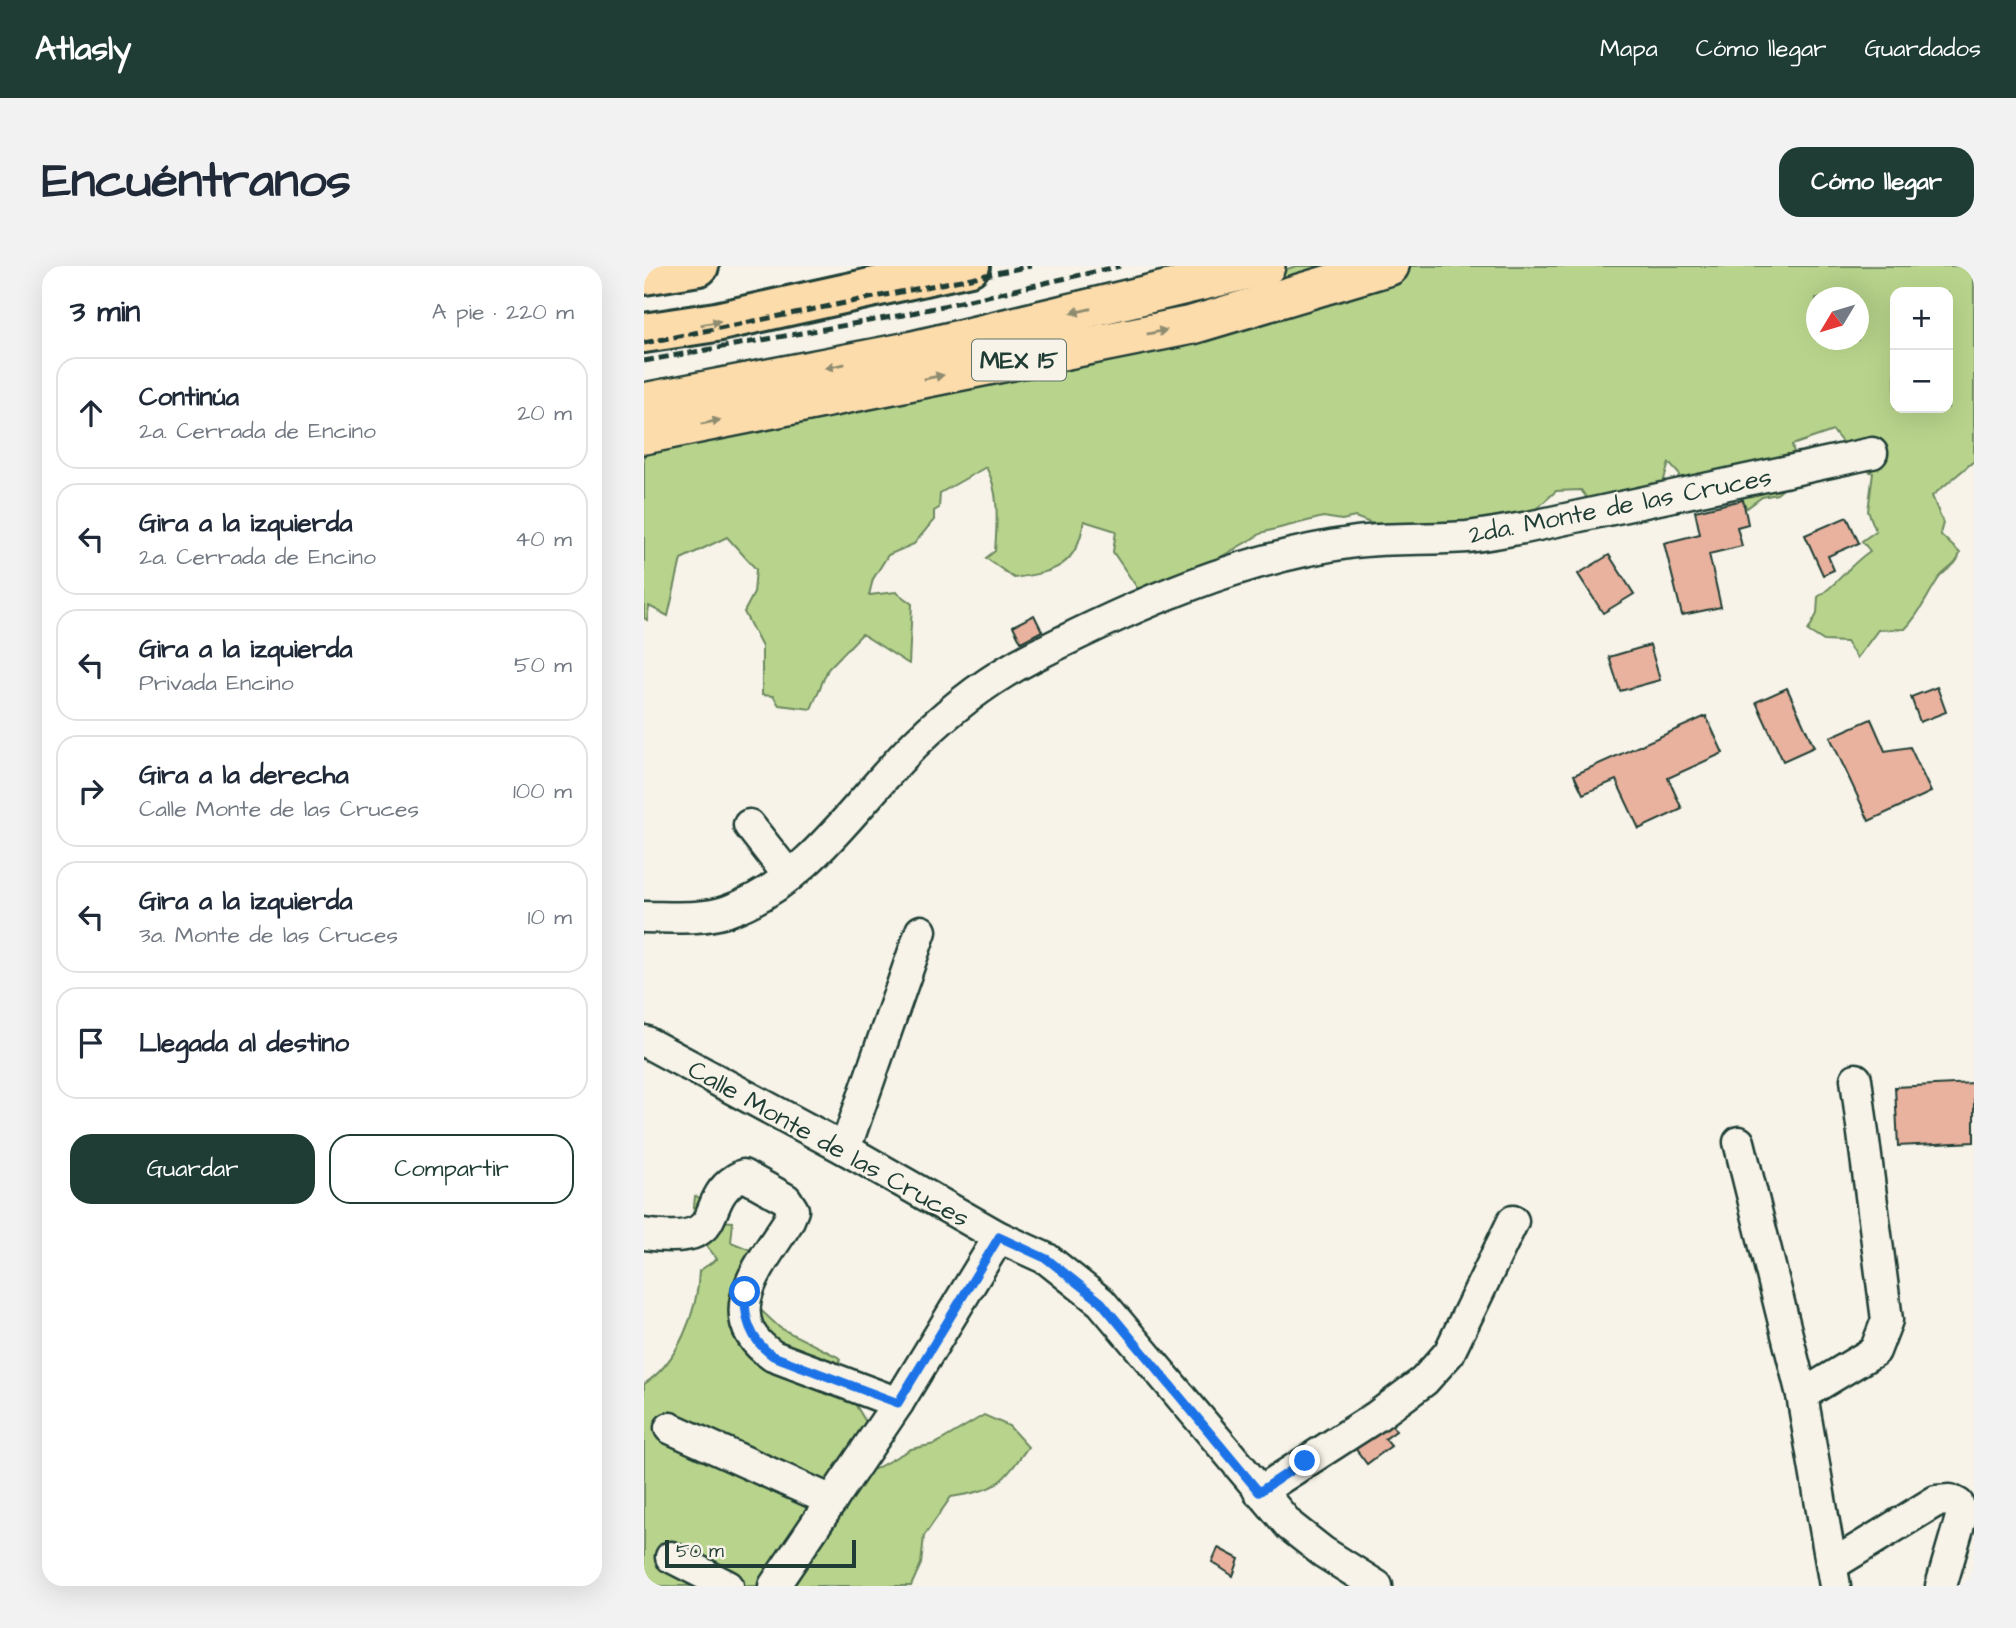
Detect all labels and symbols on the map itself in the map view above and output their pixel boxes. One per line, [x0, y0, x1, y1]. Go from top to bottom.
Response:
north arrow [1806, 287, 1869, 350]
one-way arrow [1069, 305, 1091, 316]
one-way arrow [701, 317, 723, 328]
one-way arrow [1146, 326, 1168, 337]
road number: MEX 15 [972, 340, 1066, 380]
one-way arrow [824, 360, 846, 371]
one-way arrow [923, 372, 945, 383]
one-way arrow [700, 416, 722, 427]
street label: 2da. Monte de las Cruces [1466, 459, 1775, 553]
street label: Calle Monte de las Cruces [681, 1051, 976, 1236]
route start [729, 1276, 760, 1307]
route end [1289, 1445, 1320, 1476]
scale bar [665, 1537, 856, 1569]

